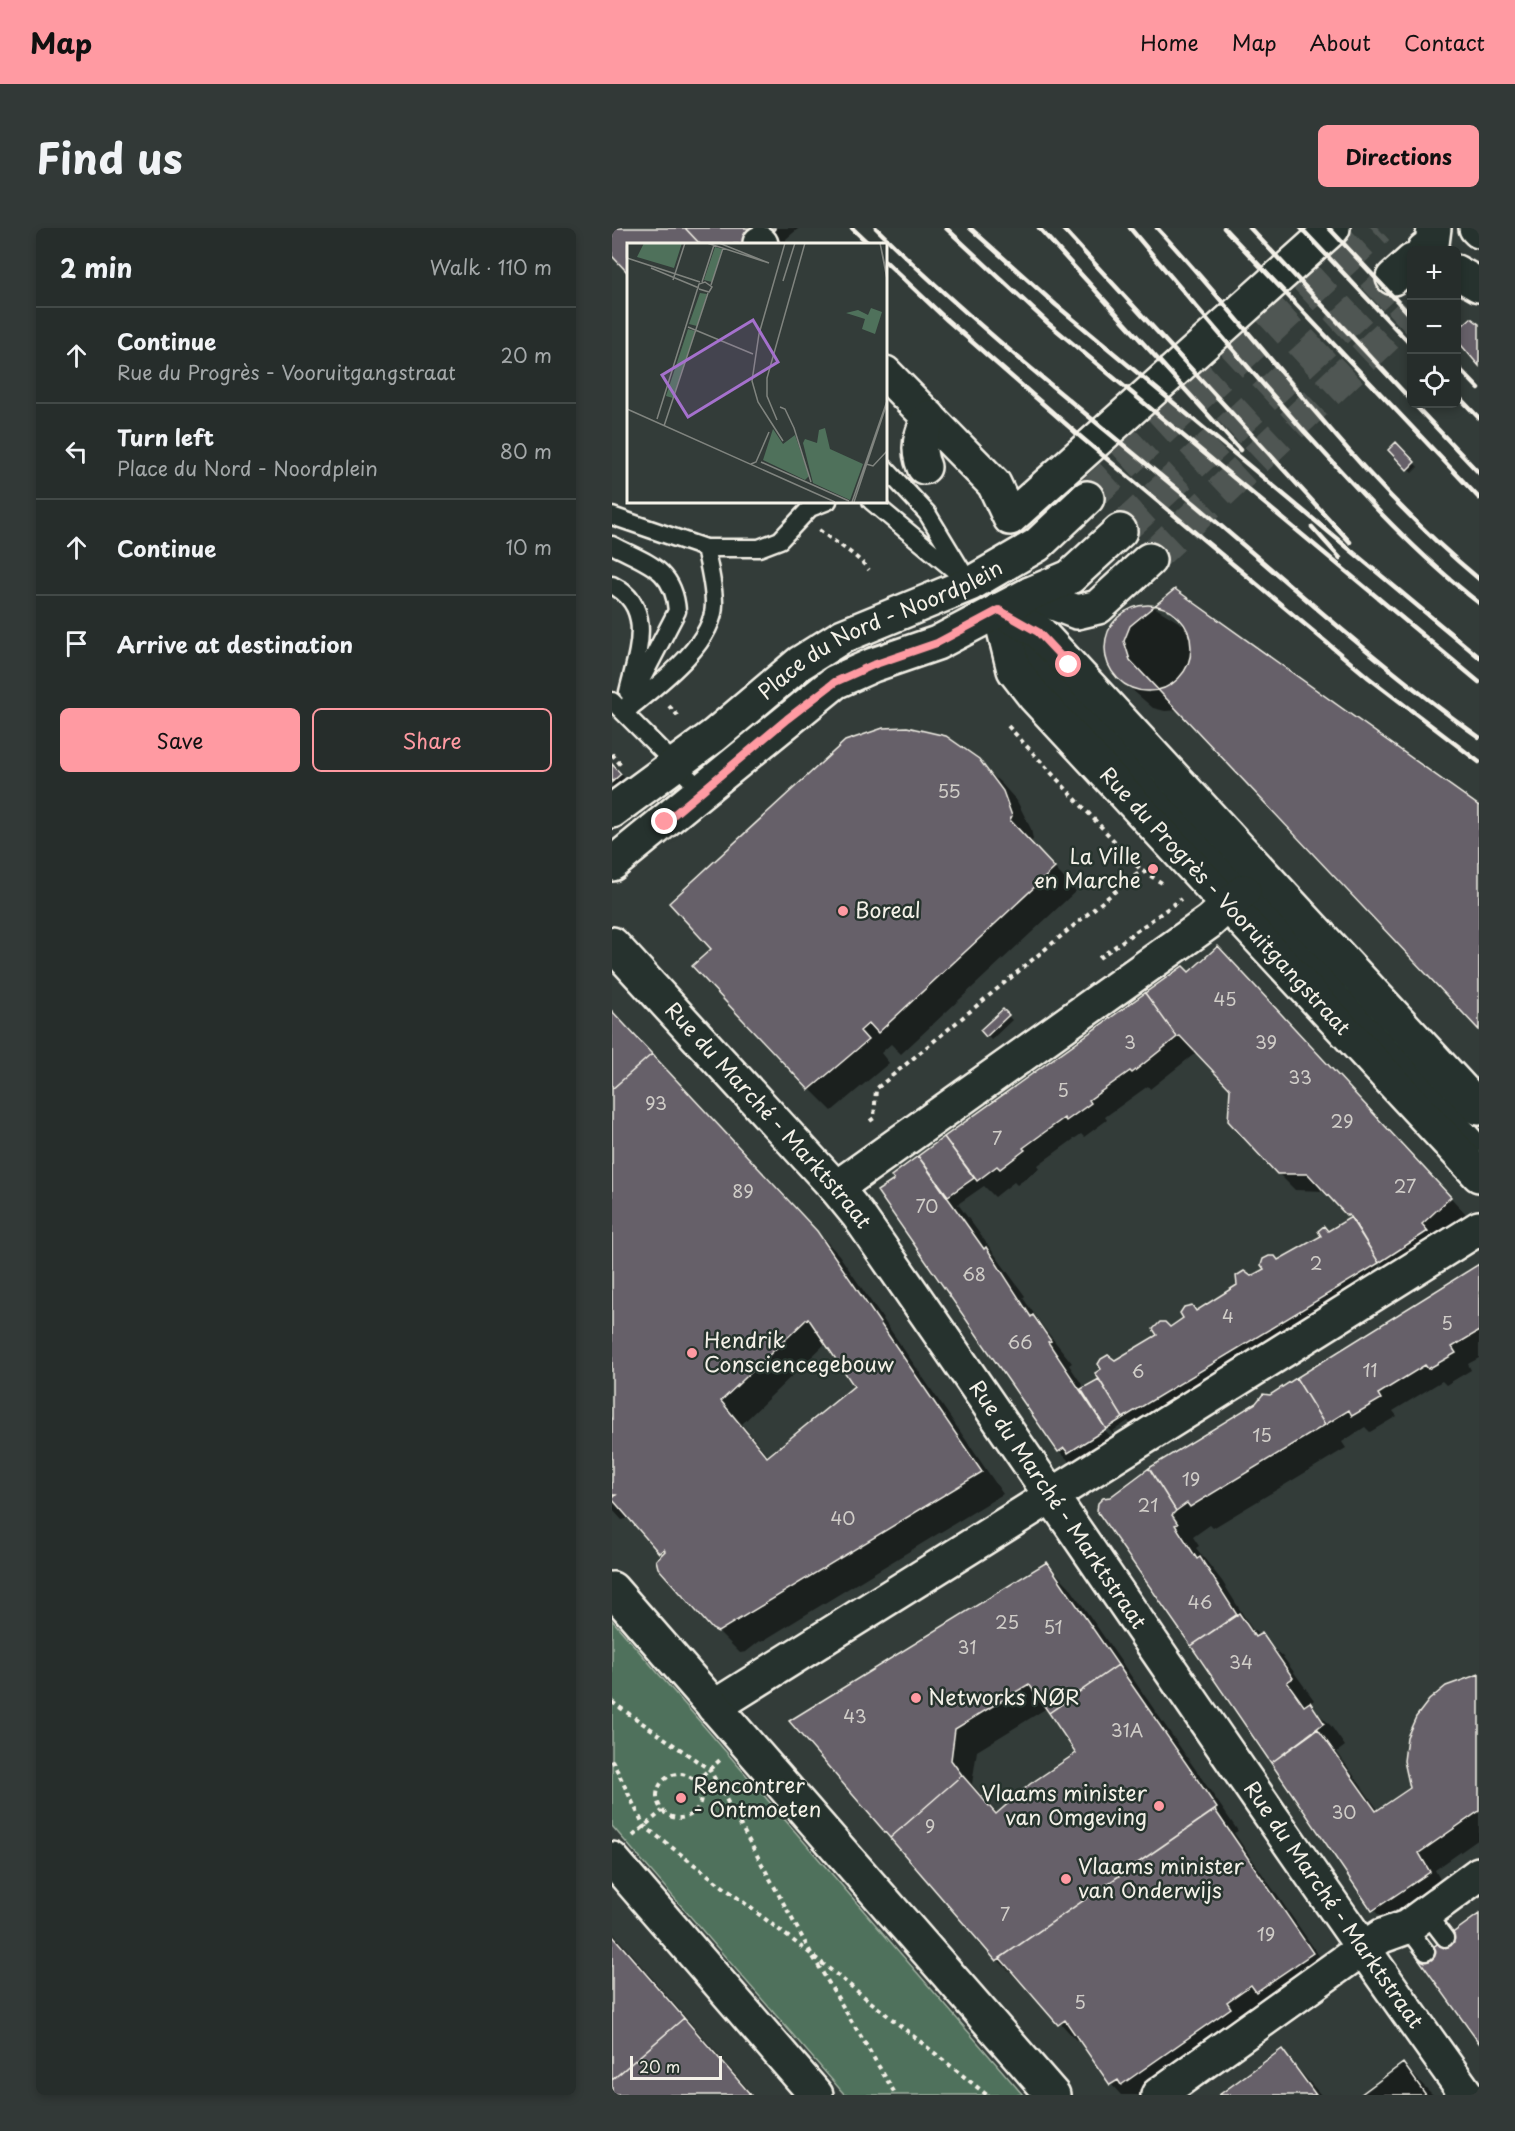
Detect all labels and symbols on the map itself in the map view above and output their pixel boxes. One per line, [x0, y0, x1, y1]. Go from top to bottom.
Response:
inset map [627, 243, 886, 502]
street label: Place du Nord - Noordplein [750, 551, 1008, 706]
route start [1055, 651, 1081, 677]
street label: Rue du Progrès - Vooruitgangstraat [1093, 759, 1359, 1041]
house number: 55 [937, 777, 961, 804]
route end [651, 808, 677, 834]
place label: La Ville en Marche [1034, 839, 1141, 895]
marker: La Ville en Marche [1146, 862, 1160, 876]
place label: Boreal [855, 893, 921, 925]
marker: Boreal [836, 904, 850, 918]
house number: 45 [1214, 985, 1237, 1012]
street label: Rue du Marché - Marktstraat [659, 994, 881, 1234]
house number: 3 [1124, 1028, 1136, 1055]
house number: 39 [1255, 1028, 1277, 1055]
house number: 33 [1288, 1063, 1312, 1090]
house number: 5 [1057, 1076, 1069, 1103]
house number: 93 [645, 1089, 667, 1116]
house number: 29 [1331, 1107, 1353, 1134]
house number: 7 [992, 1124, 1002, 1151]
house number: 27 [1394, 1172, 1416, 1199]
house number: 89 [732, 1177, 754, 1204]
house number: 70 [916, 1192, 938, 1219]
house number: 2 [1310, 1249, 1322, 1276]
house number: 68 [962, 1260, 986, 1287]
house number: 4 [1222, 1302, 1234, 1329]
house number: 5 [1441, 1309, 1453, 1336]
place label: Hendrik Consciencegebouw [704, 1323, 895, 1379]
house number: 66 [1008, 1328, 1032, 1355]
marker: Hendrik Consciencegebouw [685, 1346, 699, 1360]
house number: 11 [1362, 1356, 1378, 1383]
house number: 6 [1132, 1357, 1144, 1384]
street label: Rue du Marché - Marktstraat [963, 1373, 1156, 1635]
house number: 15 [1252, 1421, 1272, 1448]
house number: 19 [1182, 1465, 1200, 1492]
house number: 21 [1138, 1491, 1158, 1518]
house number: 40 [830, 1504, 856, 1531]
house number: 46 [1188, 1588, 1212, 1615]
house number: 25 [995, 1608, 1019, 1635]
house number: 51 [1043, 1613, 1063, 1640]
house number: 31 [958, 1633, 976, 1660]
house number: 34 [1229, 1648, 1253, 1675]
place label: Networks NØR [928, 1680, 1080, 1712]
marker: Networks NØR [909, 1691, 923, 1705]
house number: 43 [843, 1702, 867, 1729]
house number: 31A [1111, 1716, 1143, 1743]
place label: Rencontrer - Ontmoeten [693, 1768, 821, 1824]
street label: Rue du Marché - Marktstraat [1237, 1774, 1433, 2034]
place label: Vlaams minister van Omgeving [981, 1776, 1148, 1832]
marker: Rencontrer - Ontmoeten [674, 1791, 688, 1805]
house number: 30 [1331, 1798, 1357, 1825]
marker: Vlaams minister van Omgeving [1152, 1799, 1166, 1813]
house number: 9 [925, 1812, 935, 1839]
place label: Vlaams minister van Onderwijs [1078, 1849, 1244, 1905]
marker: Vlaams minister van Onderwijs [1059, 1872, 1073, 1886]
house number: 7 [1000, 1900, 1010, 1927]
house number: 19 [1257, 1920, 1275, 1947]
house number: 5 [1074, 1988, 1086, 2015]
scale bar [630, 2053, 722, 2080]

